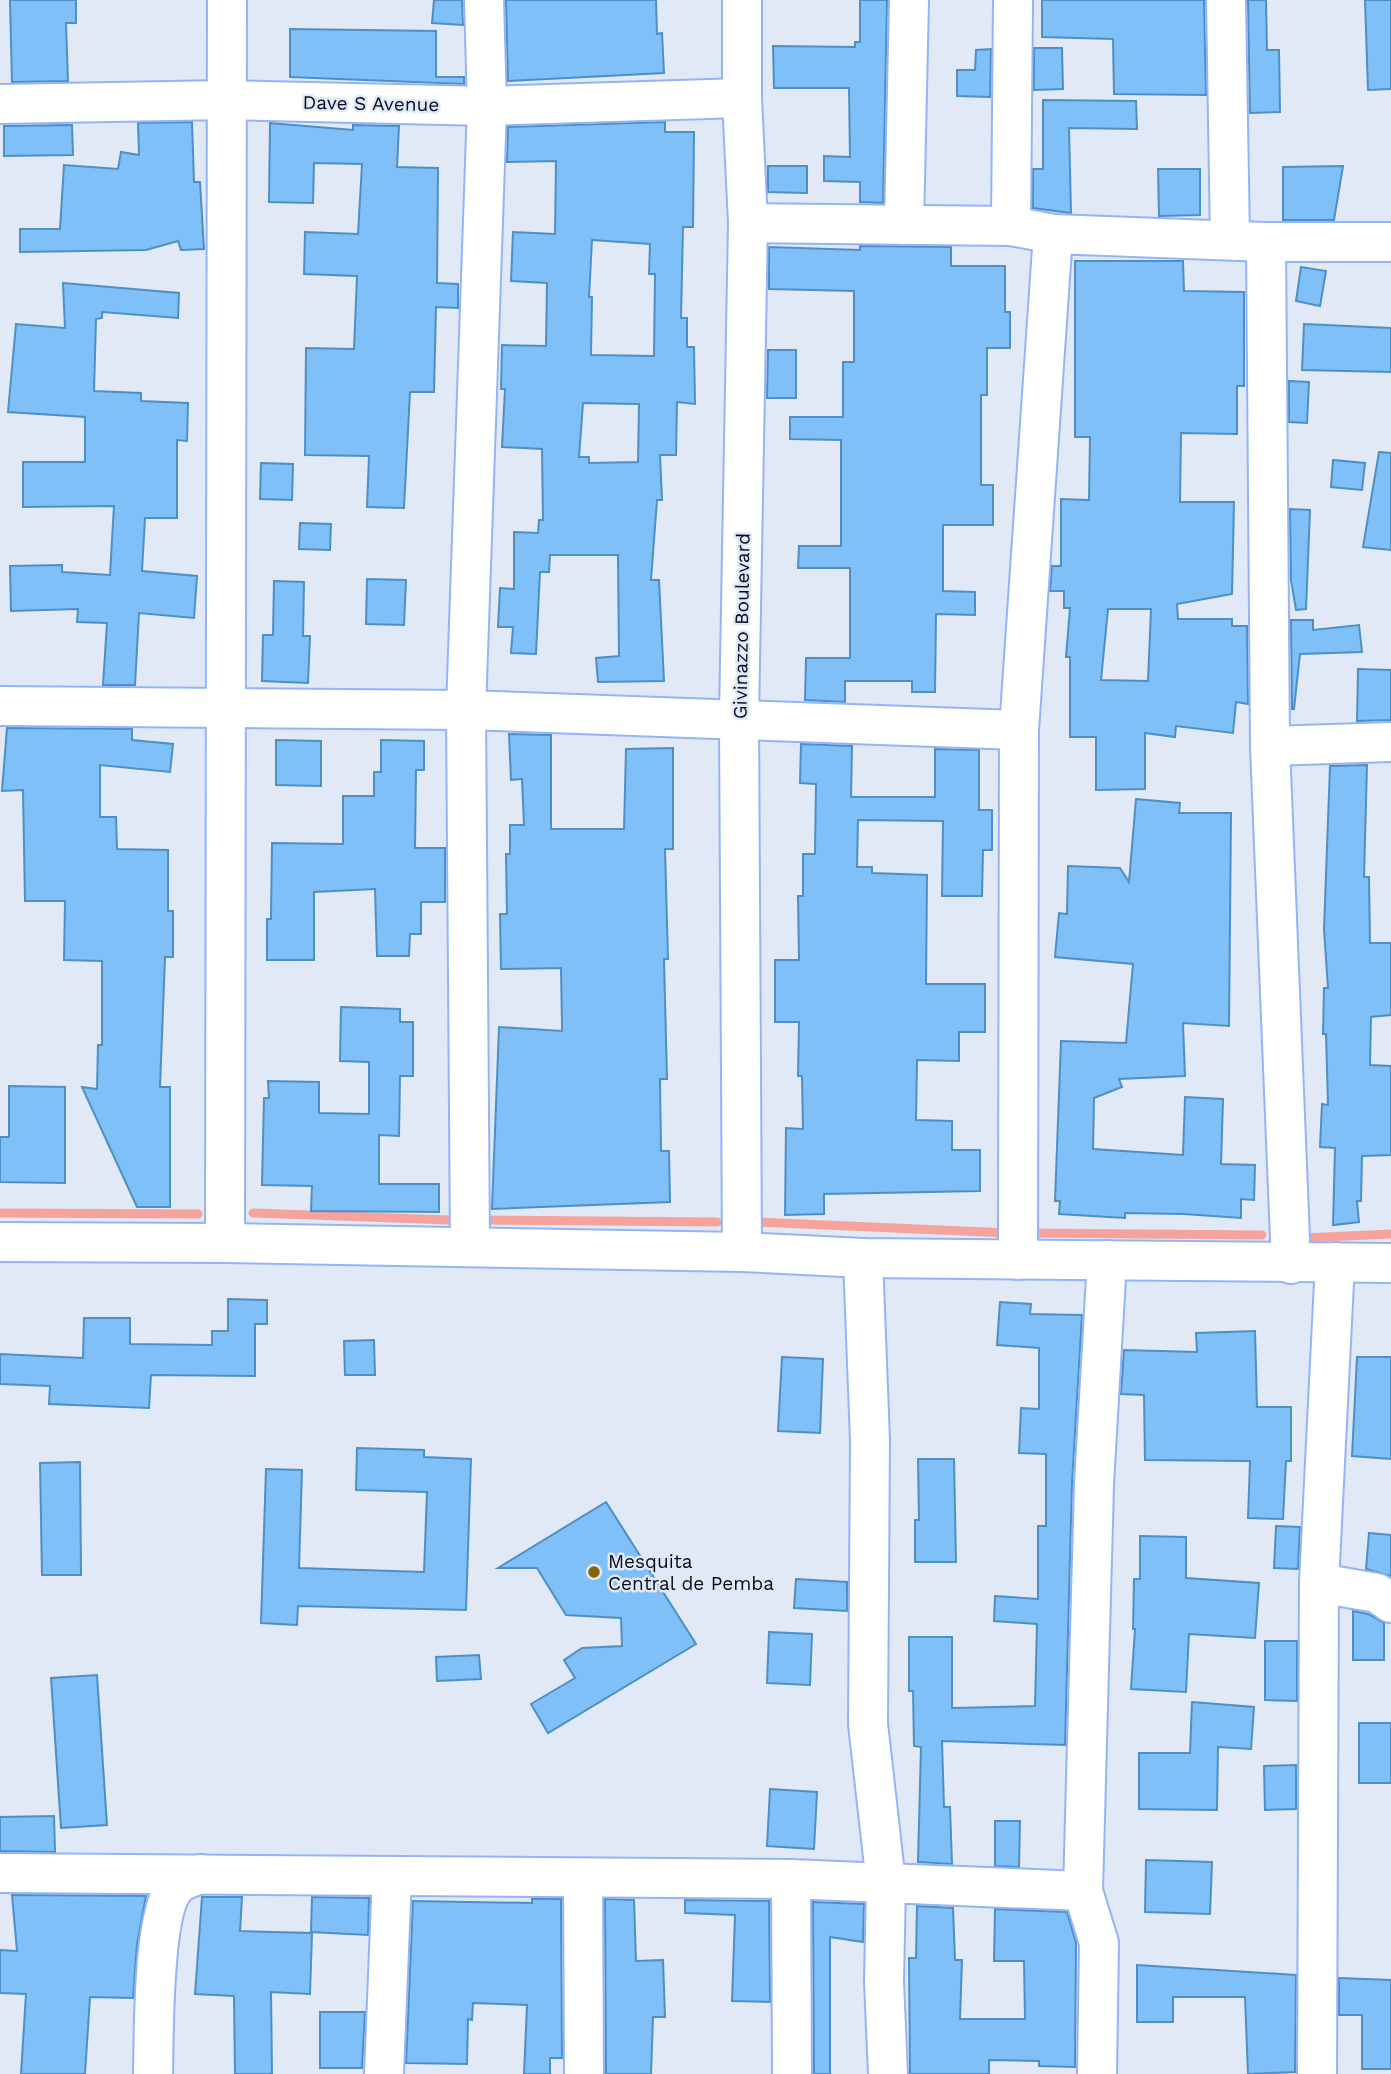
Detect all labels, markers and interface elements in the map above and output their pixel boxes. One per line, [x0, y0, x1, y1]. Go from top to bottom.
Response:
street label: Dave S Avenue [303, 91, 439, 116]
street label: Givinazzo Boulevard [728, 533, 755, 719]
place label: Mesquita Central de Pemba [608, 1550, 774, 1595]
marker: Mesquita Central de Pemba [586, 1564, 602, 1580]

